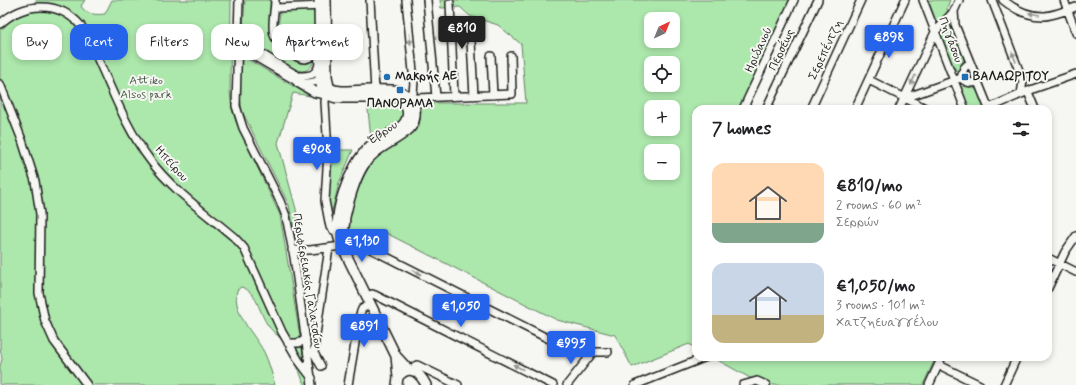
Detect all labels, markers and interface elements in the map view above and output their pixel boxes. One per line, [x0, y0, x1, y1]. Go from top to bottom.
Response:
one-way arrow [1028, 11, 1040, 17]
north arrow [644, 12, 680, 48]
map controls [644, 12, 680, 180]
street label: Πηγάσου [934, 15, 966, 66]
pin: €810 [438, 16, 486, 50]
street label: Σερεπέντζη [804, 17, 847, 83]
text: €810 [447, 20, 477, 37]
chip: Buy [12, 24, 62, 60]
chip: Rent [70, 24, 128, 60]
chip: Filters [136, 24, 203, 60]
chip: New [211, 24, 264, 60]
chip: Apartment [272, 24, 363, 60]
street label: Ηριδανού [741, 24, 777, 76]
pin: €898 [865, 25, 913, 59]
street label: Περσέως [764, 26, 799, 73]
text: €898 [874, 29, 904, 46]
one-way arrow [407, 33, 413, 45]
one-way arrow [1011, 51, 1017, 63]
button: locate [644, 56, 680, 92]
place label: Μακρής ΑΕ [395, 69, 457, 85]
place label: ΒΑΛΑΩΡΙΤΟΥ [973, 69, 1049, 85]
marker: Μακρής ΑΕ [382, 72, 392, 82]
marker: ΒΑΛΑΩΡΙΤΟΥ [960, 72, 970, 82]
park label: Attiko Alsos park [120, 73, 172, 103]
one-way arrow [910, 74, 916, 85]
marker: ΠΑΝΟΡΑΜΑ [395, 85, 405, 95]
place label: ΠΑΝΟΡΑΜΑ [367, 96, 433, 112]
button: + [644, 100, 680, 136]
street label: Έβρου [365, 117, 401, 149]
text: 7 homes [712, 118, 771, 140]
icon: filters [1010, 118, 1032, 140]
pin: €908 [293, 137, 341, 171]
text: €908 [302, 141, 332, 158]
street label: Ηπείρου [151, 143, 192, 186]
button: − [644, 144, 680, 180]
text: €810/mo [836, 175, 903, 197]
icon: home [744, 179, 792, 227]
text: 2 rooms · 60 m² [836, 197, 922, 214]
street label: Περιφερειακός Γαλατσίου [288, 212, 326, 350]
text: Σερρών [836, 214, 879, 231]
pin: €1,130 [329, 229, 395, 263]
text: €1,130 [344, 233, 380, 250]
one-way arrow [410, 269, 422, 275]
text: €1,050/mo [836, 275, 915, 297]
icon: home [744, 279, 792, 327]
pin: €1,050 [428, 294, 494, 328]
text: 3 rooms · 101 m² [836, 297, 925, 314]
text: €1,050 [441, 298, 481, 315]
pin: €891 [340, 314, 388, 348]
text: Χατζηευαγγέλου [836, 314, 938, 331]
text: €891 [350, 318, 378, 335]
pin: €995 [547, 331, 595, 365]
text: €995 [556, 335, 586, 352]
one-way arrow [512, 364, 523, 371]

